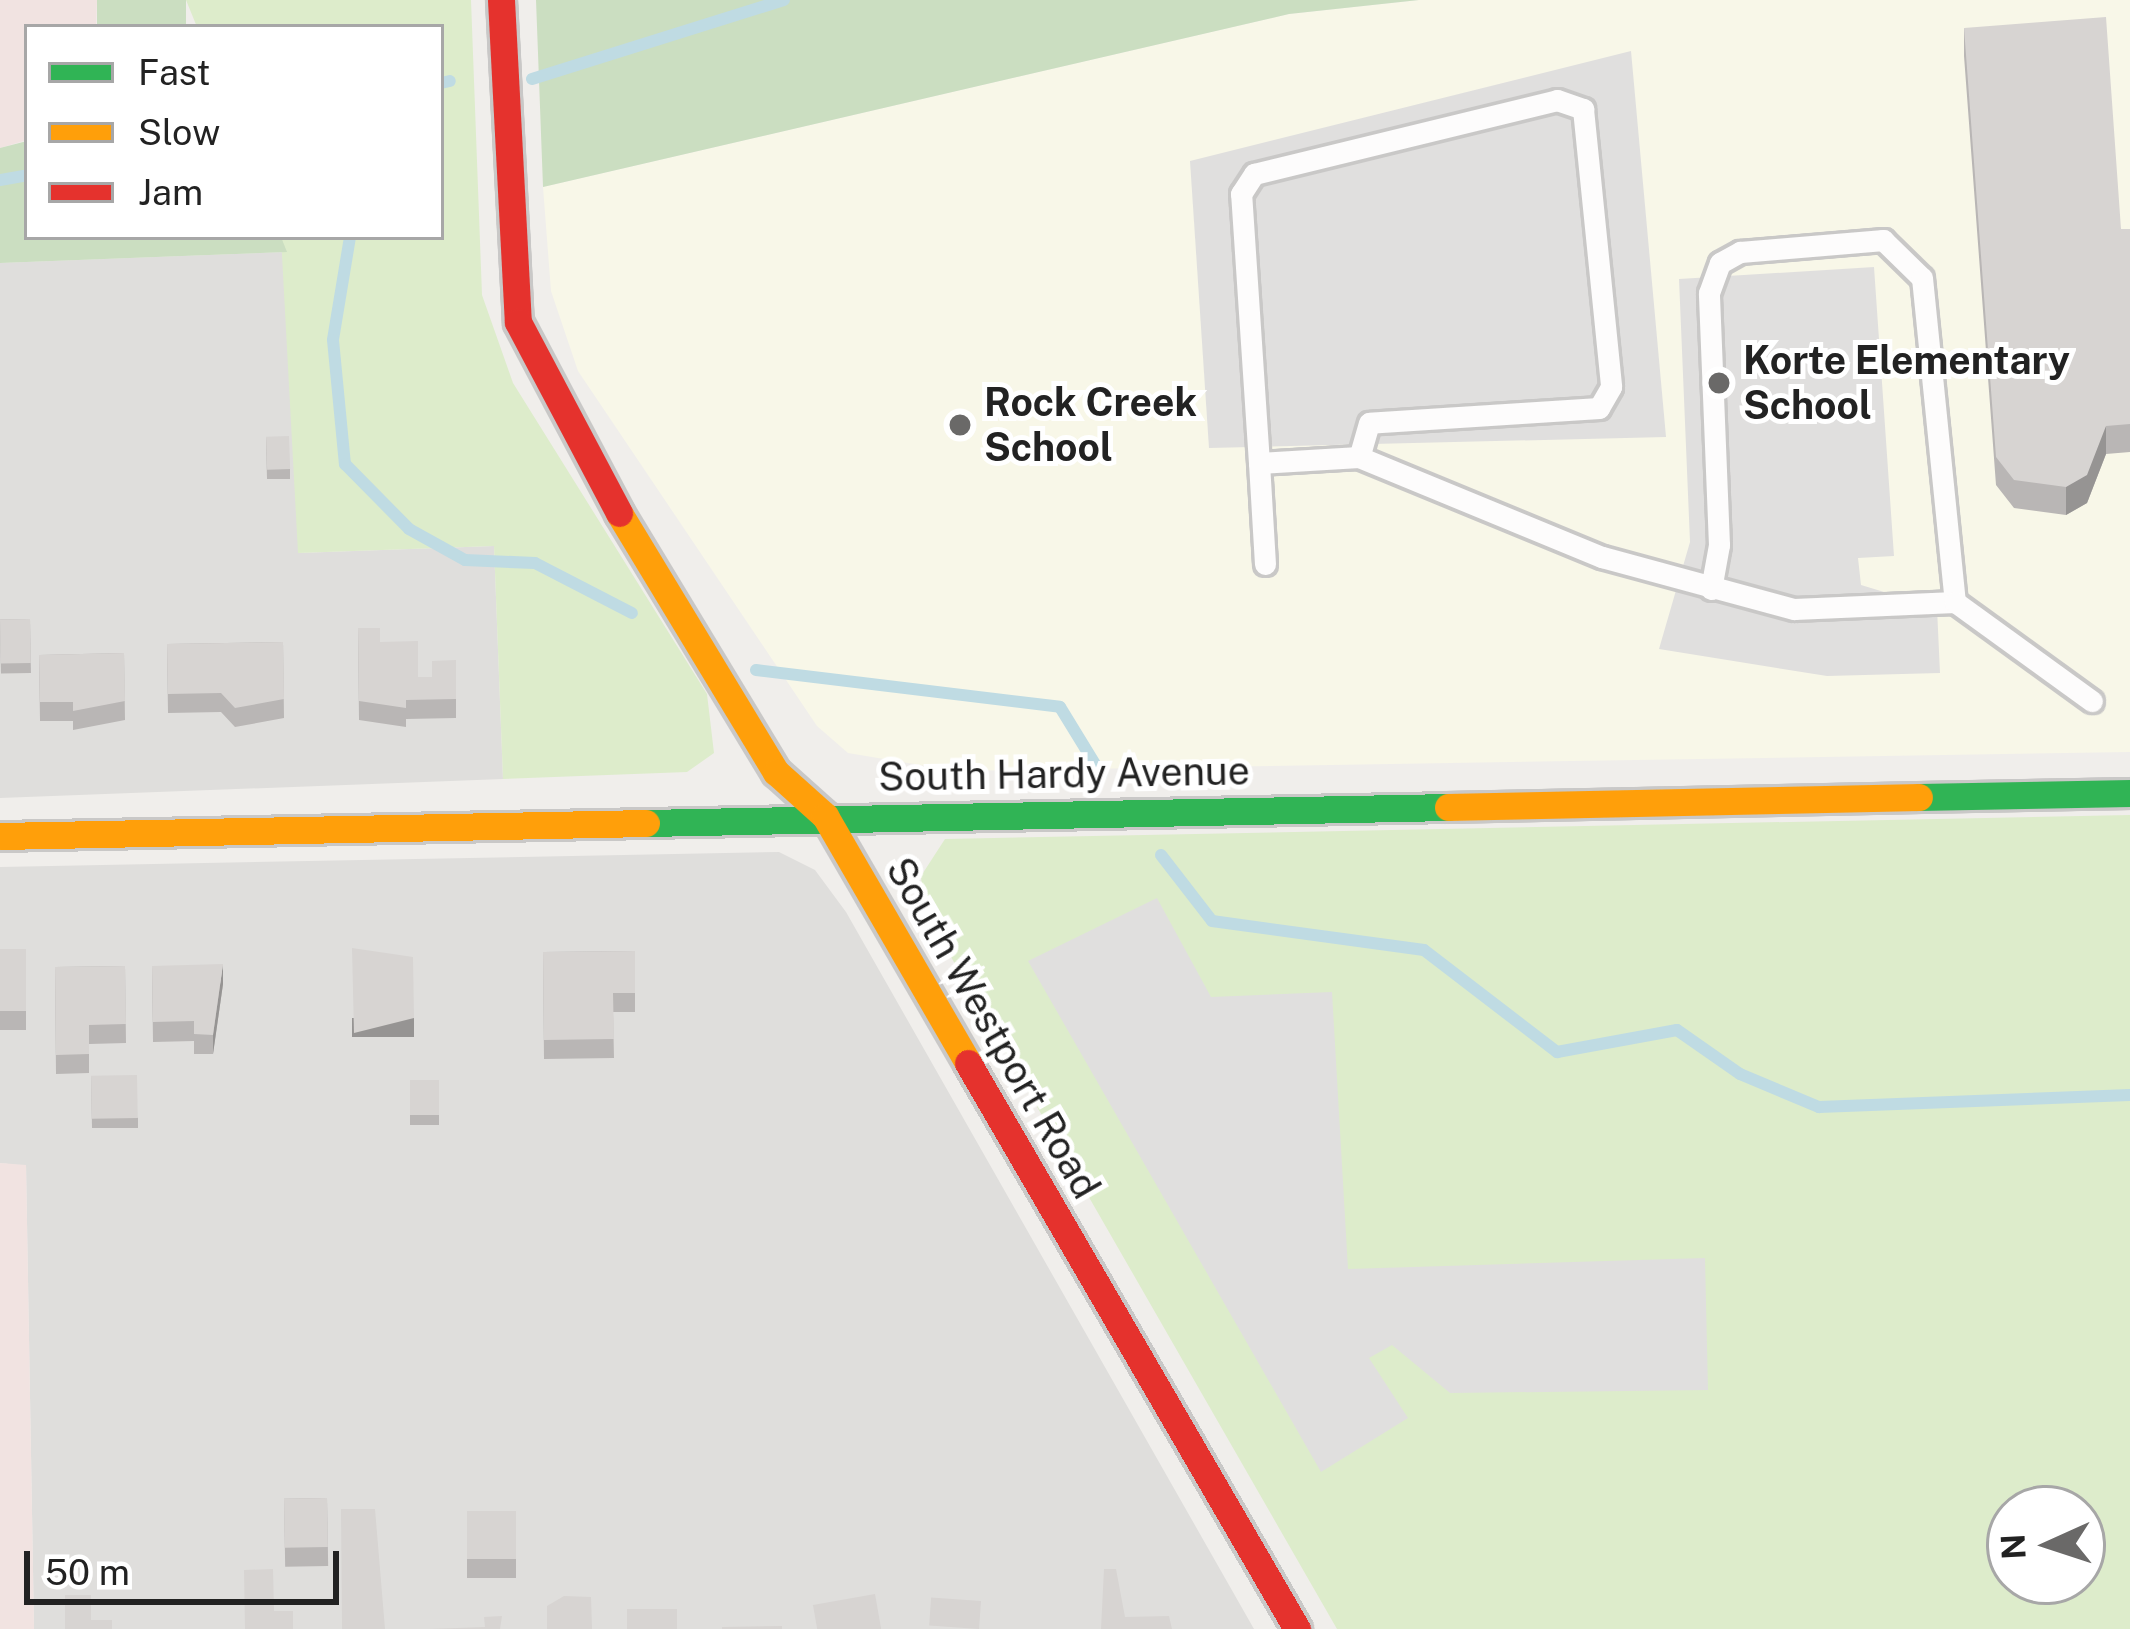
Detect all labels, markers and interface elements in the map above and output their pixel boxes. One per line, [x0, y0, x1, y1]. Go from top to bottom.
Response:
legend [24, 24, 444, 240]
text: Fast [138, 51, 211, 93]
text: Slow [138, 111, 220, 153]
text: Jam [138, 171, 203, 213]
place label: Korte Elementary School [1743, 338, 2070, 429]
marker: Korte Elementary School [1706, 370, 1732, 396]
place label: Rock Creek School [984, 380, 1197, 471]
marker: Rock Creek School [947, 412, 973, 438]
street label: South Hardy Avenue [878, 747, 1250, 801]
street label: South Westport Road [876, 849, 1110, 1207]
north arrow [1986, 1485, 2106, 1605]
scale bar [30, 1527, 345, 1601]
text: N [1993, 1533, 2033, 1561]
text: 50 m [45, 1551, 130, 1593]

